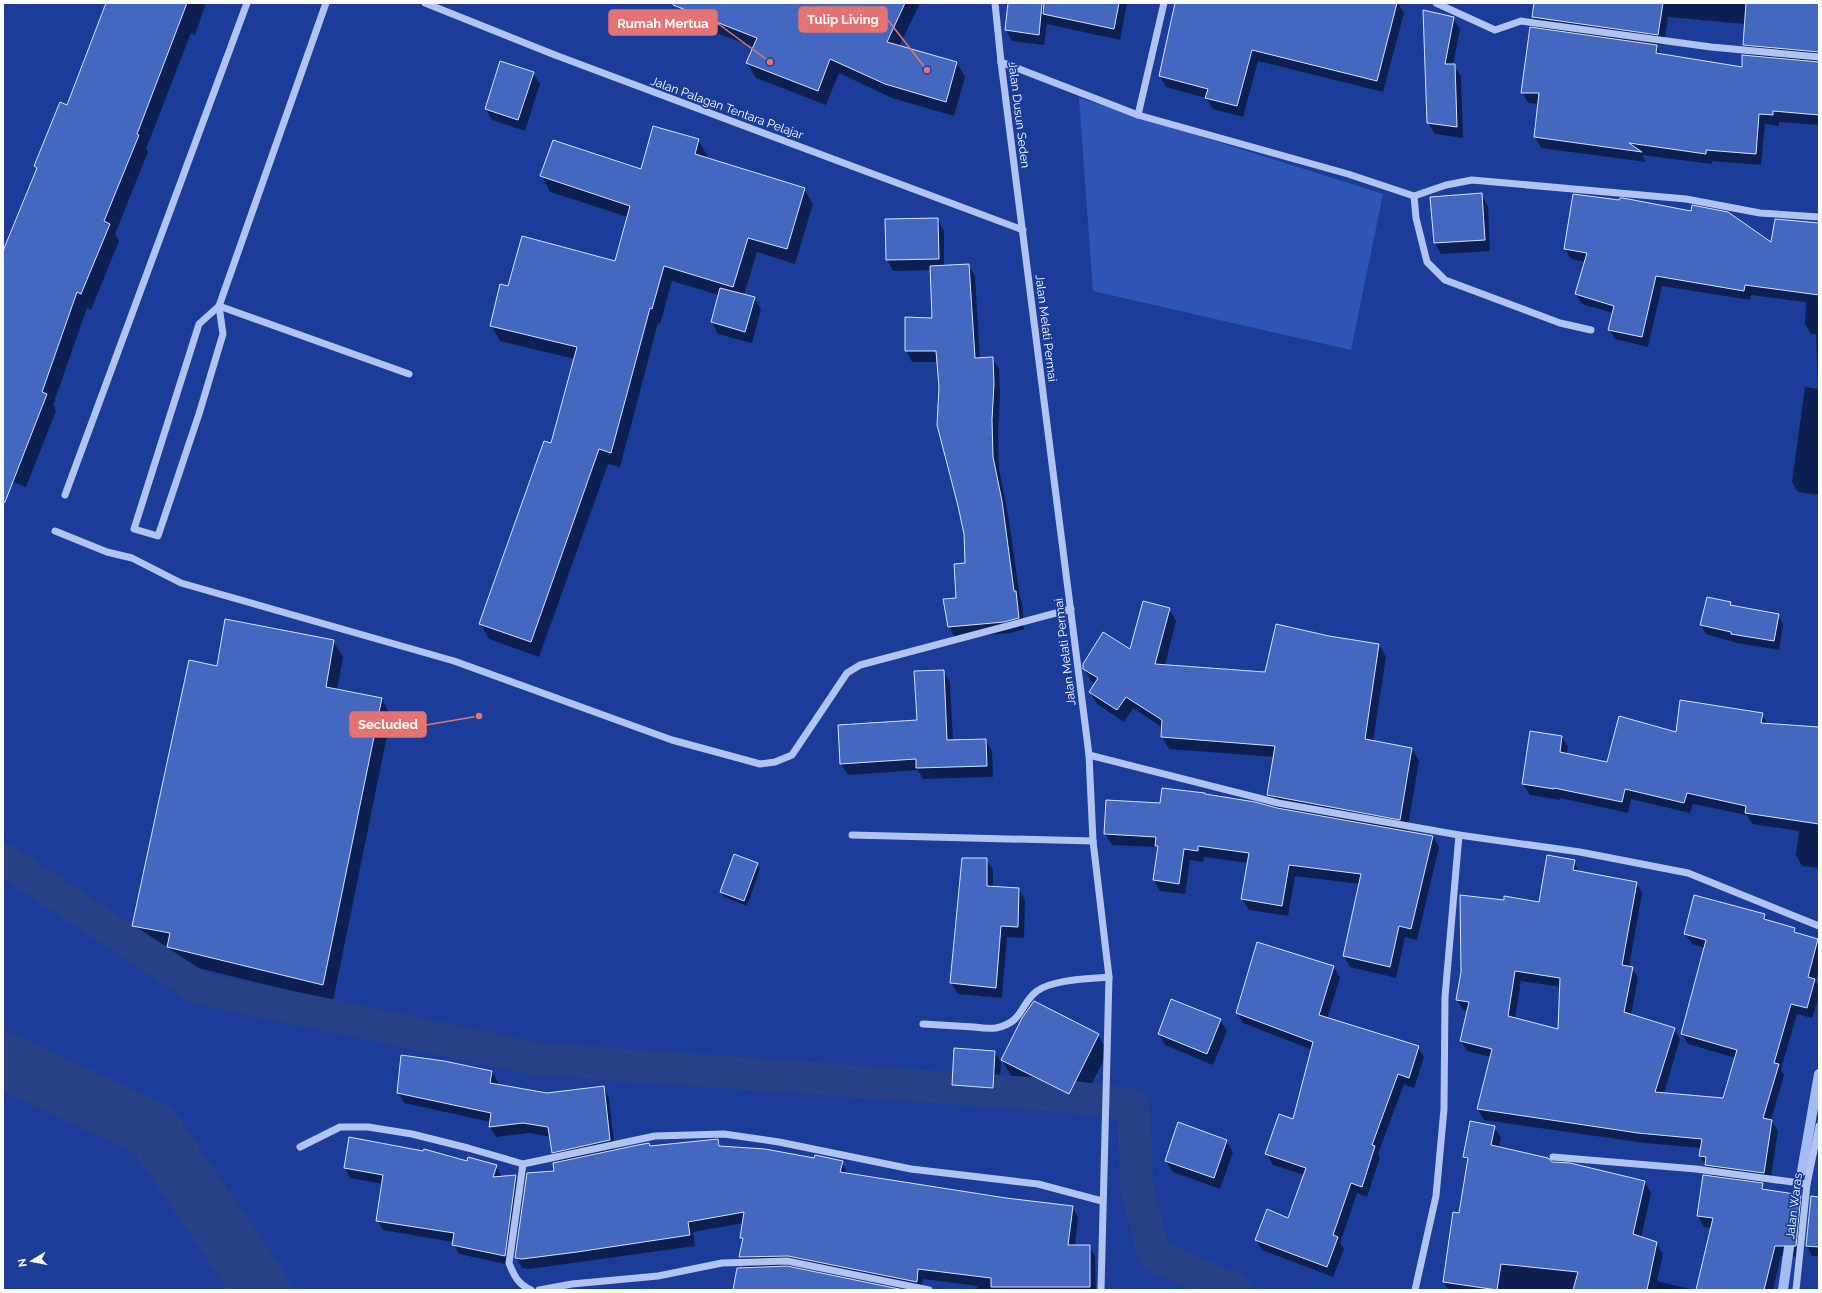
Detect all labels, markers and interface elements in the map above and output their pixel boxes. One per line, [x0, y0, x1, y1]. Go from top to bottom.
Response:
callout: Tulip Living [799, 7, 887, 32]
callout: Rumah Mertua [609, 10, 717, 35]
text: Tulip Living [807, 12, 879, 27]
text: Rumah Mertua [617, 16, 709, 31]
street label: Jalan Dusun Seden [1006, 61, 1032, 169]
street label: Jalan Palagan Tentara Pelajar [649, 74, 806, 142]
street label: Jalan Melati Permai [1032, 274, 1060, 382]
street label: Jalan Melati Permai [1051, 598, 1079, 706]
callout: Secluded [350, 712, 426, 737]
text: Secluded [358, 717, 418, 732]
street label: Jalan Waras [1783, 1172, 1805, 1240]
north arrow [12, 1241, 52, 1281]
text: N [16, 1257, 30, 1268]

